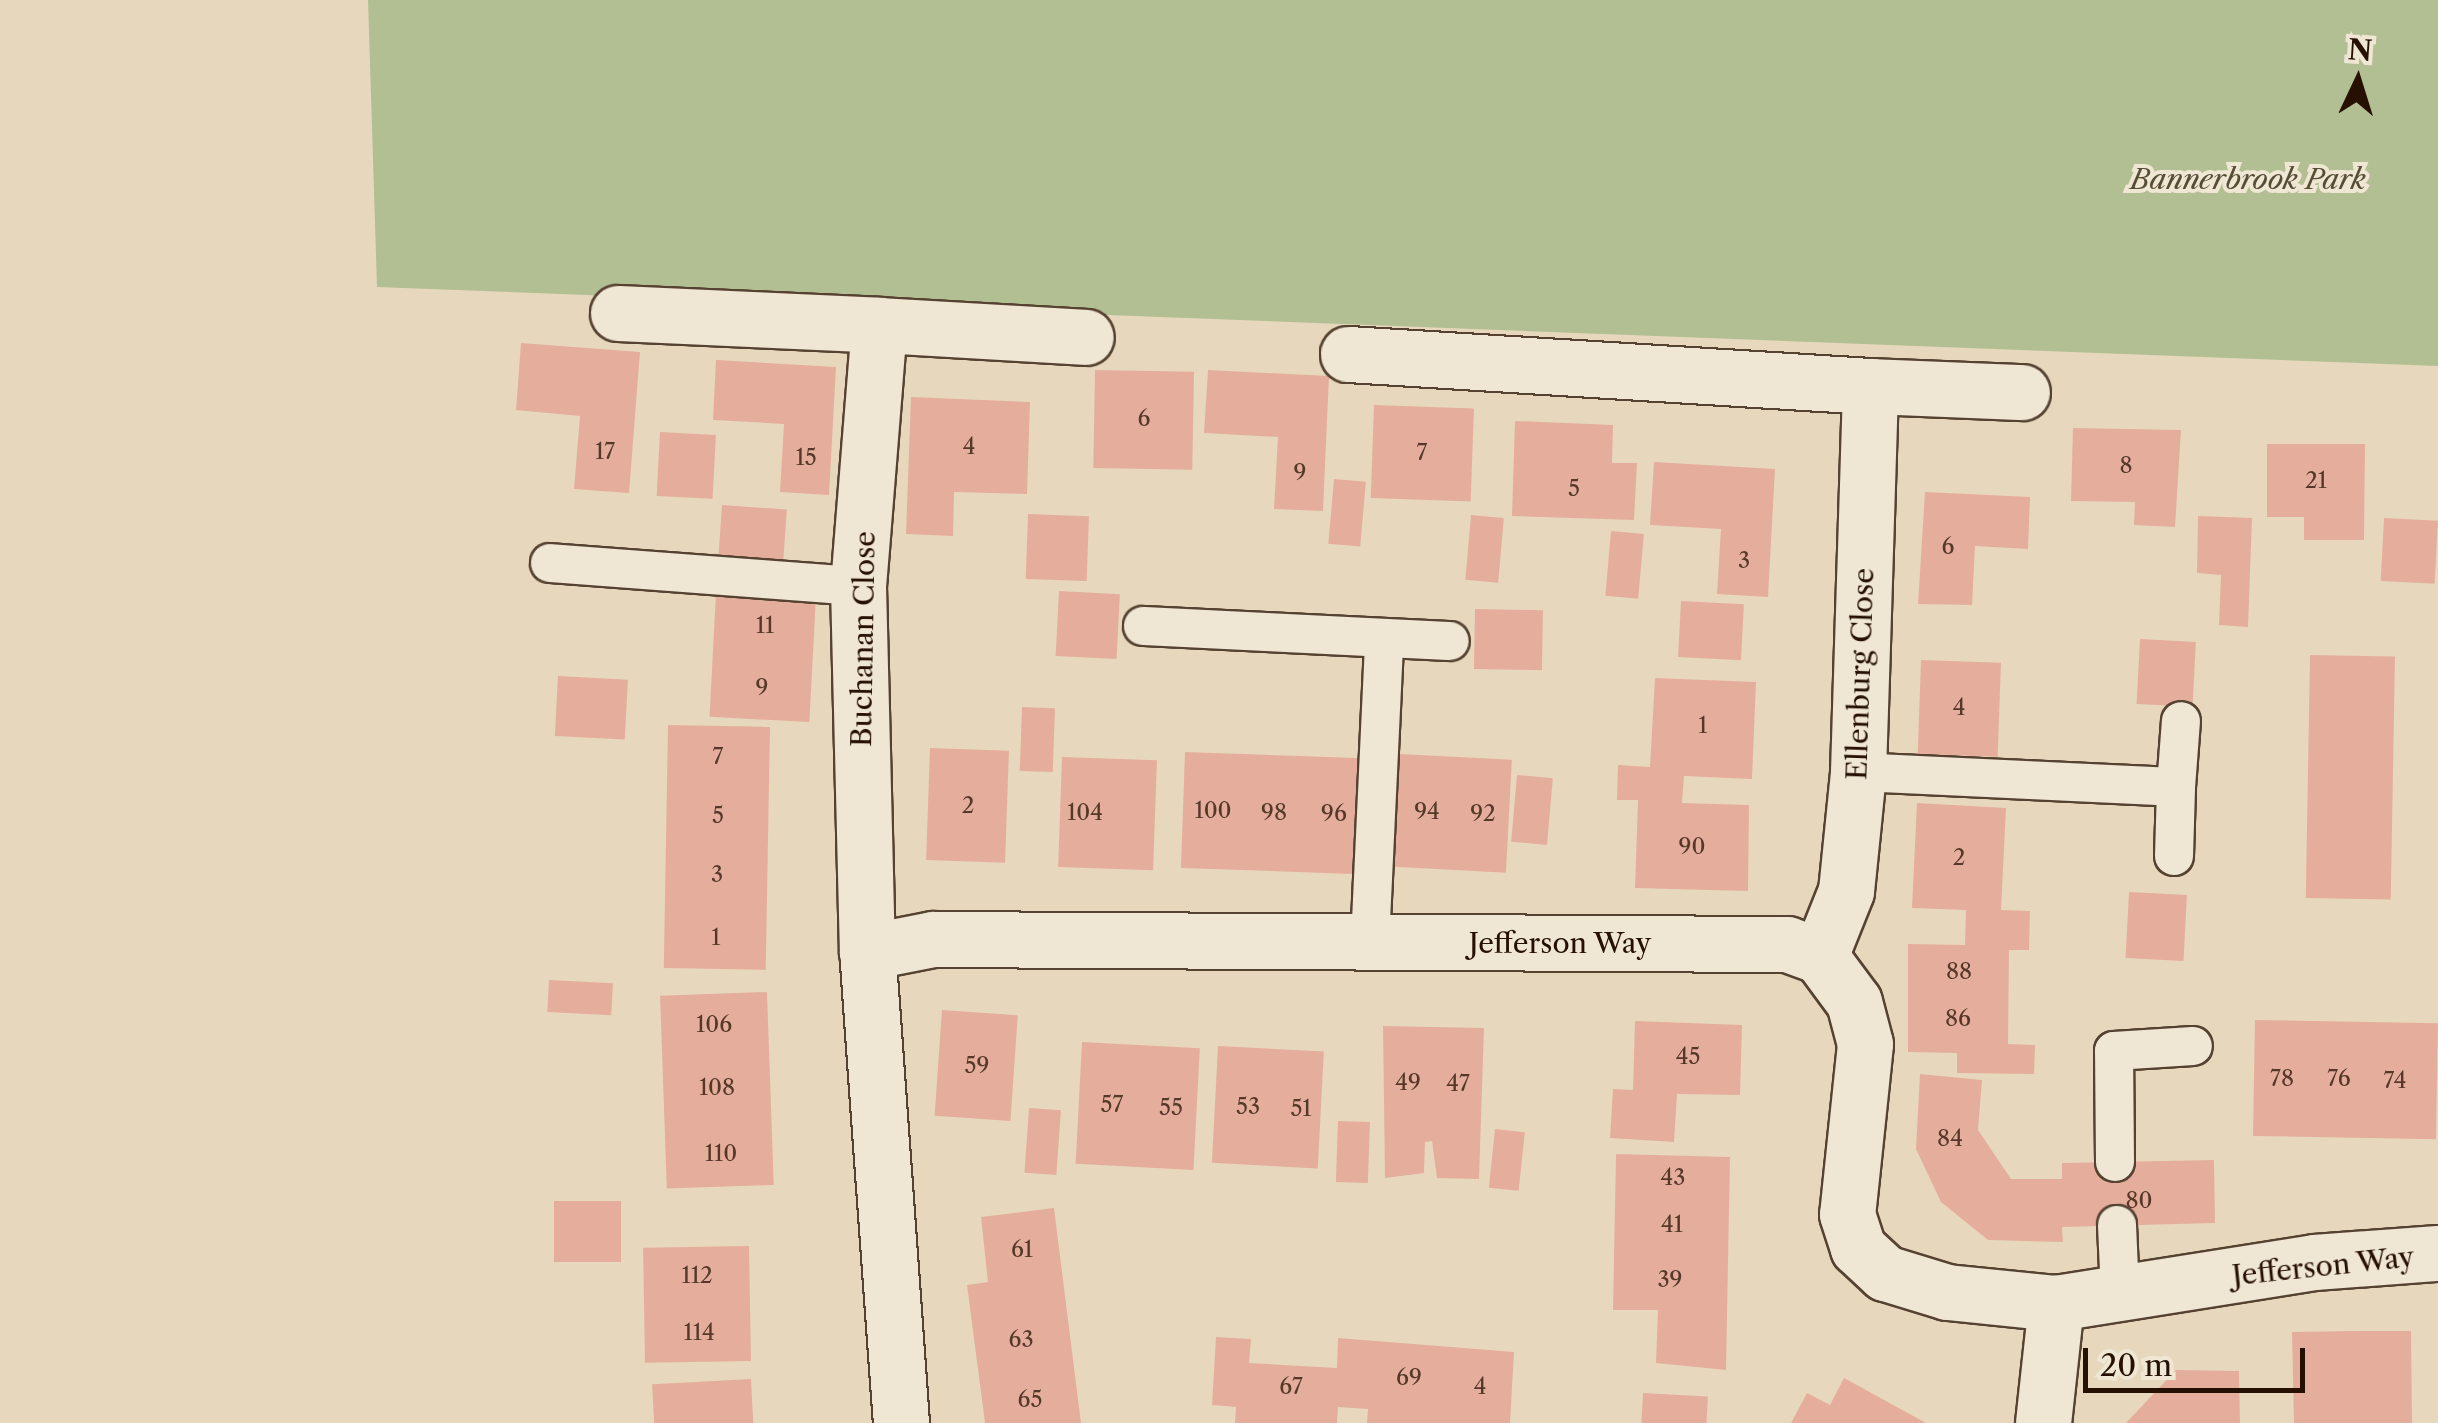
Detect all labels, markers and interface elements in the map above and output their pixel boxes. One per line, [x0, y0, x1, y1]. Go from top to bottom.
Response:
north arrow [2308, 30, 2408, 130]
text: N [2347, 32, 2373, 68]
park label: Bannerbrook Park [2130, 162, 2366, 196]
house number: 6 [1138, 406, 1150, 432]
house number: 4 [963, 434, 975, 460]
house number: 17 [595, 439, 615, 465]
house number: 7 [1417, 440, 1427, 466]
house number: 15 [795, 445, 817, 471]
house number: 8 [2119, 453, 2133, 479]
house number: 9 [1294, 460, 1306, 486]
house number: 21 [2305, 468, 2327, 494]
house number: 5 [1568, 476, 1580, 502]
street label: Buchanan Close [844, 531, 882, 747]
house number: 6 [1942, 534, 1954, 560]
house number: 3 [1738, 548, 1750, 574]
street label: Ellenburg Close [1840, 567, 1880, 781]
house number: 11 [756, 613, 774, 639]
house number: 9 [756, 675, 768, 701]
house number: 4 [1953, 695, 1965, 721]
house number: 1 [1698, 713, 1708, 739]
house number: 7 [713, 744, 723, 770]
house number: 2 [962, 793, 974, 819]
house number: 100 [1194, 798, 1232, 824]
house number: 94 [1414, 799, 1440, 825]
house number: 104 [1067, 800, 1103, 826]
house number: 98 [1261, 800, 1287, 826]
house number: 96 [1321, 801, 1347, 827]
house number: 92 [1470, 801, 1496, 827]
house number: 5 [712, 803, 724, 829]
house number: 90 [1679, 834, 1705, 860]
house number: 2 [1953, 845, 1965, 871]
house number: 3 [711, 862, 723, 888]
house number: 1 [711, 925, 721, 951]
street label: Jefferson Way [1468, 926, 1652, 960]
house number: 88 [1946, 959, 1972, 985]
house number: 86 [1945, 1006, 1971, 1032]
house number: 106 [696, 1012, 732, 1038]
house number: 45 [1676, 1044, 1700, 1070]
house number: 59 [965, 1053, 989, 1079]
house number: 78 [2270, 1066, 2294, 1092]
house number: 76 [2327, 1066, 2351, 1092]
house number: 74 [2384, 1068, 2406, 1094]
house number: 49 [1395, 1070, 1421, 1096]
house number: 47 [1446, 1071, 1470, 1097]
house number: 108 [699, 1075, 735, 1101]
house number: 57 [1101, 1092, 1123, 1118]
house number: 53 [1236, 1094, 1260, 1120]
house number: 55 [1159, 1095, 1183, 1121]
house number: 51 [1290, 1096, 1312, 1122]
house number: 84 [1937, 1126, 1963, 1152]
house number: 110 [705, 1141, 737, 1167]
house number: 43 [1661, 1165, 1685, 1191]
house number: 80 [2126, 1188, 2152, 1214]
house number: 41 [1661, 1212, 1683, 1238]
house number: 61 [1011, 1237, 1033, 1263]
street label: Jefferson Way [2230, 1240, 2416, 1292]
house number: 112 [681, 1263, 713, 1289]
house number: 39 [1657, 1267, 1683, 1293]
house number: 114 [683, 1320, 715, 1346]
house number: 63 [1009, 1327, 1033, 1353]
scale bar [2088, 1328, 2310, 1390]
text: 20 m [2100, 1347, 2172, 1384]
house number: 69 [1396, 1365, 1422, 1391]
house number: 67 [1279, 1374, 1303, 1400]
house number: 4 [1474, 1374, 1486, 1400]
house number: 65 [1018, 1387, 1042, 1413]

